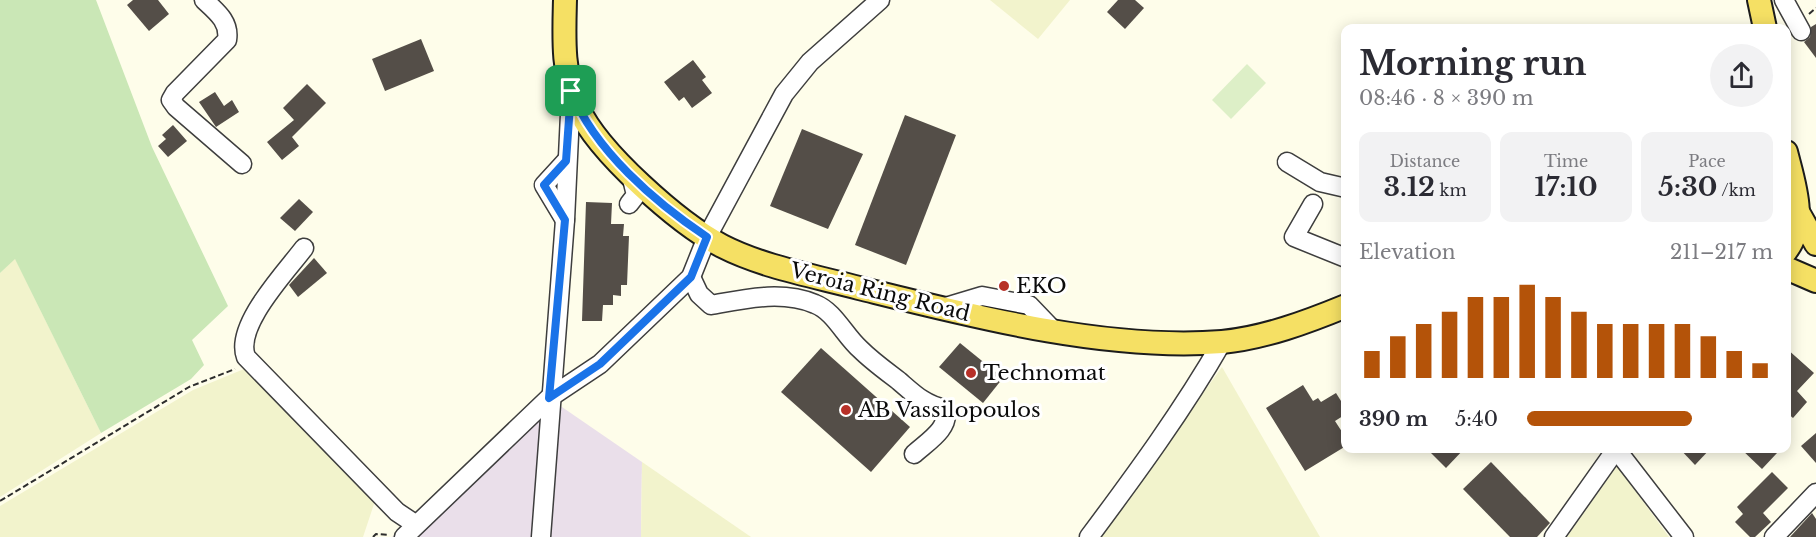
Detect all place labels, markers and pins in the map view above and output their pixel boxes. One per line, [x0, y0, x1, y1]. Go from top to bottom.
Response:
pin [545, 65, 596, 116]
place label: EKO [1016, 273, 1067, 299]
marker: EKO [997, 279, 1011, 293]
place label: Technomat [983, 360, 1106, 386]
marker: Technomat [964, 366, 978, 380]
place label: AB Vassilopoulos [857, 397, 1041, 423]
marker: AB Vassilopoulos [839, 403, 853, 417]

